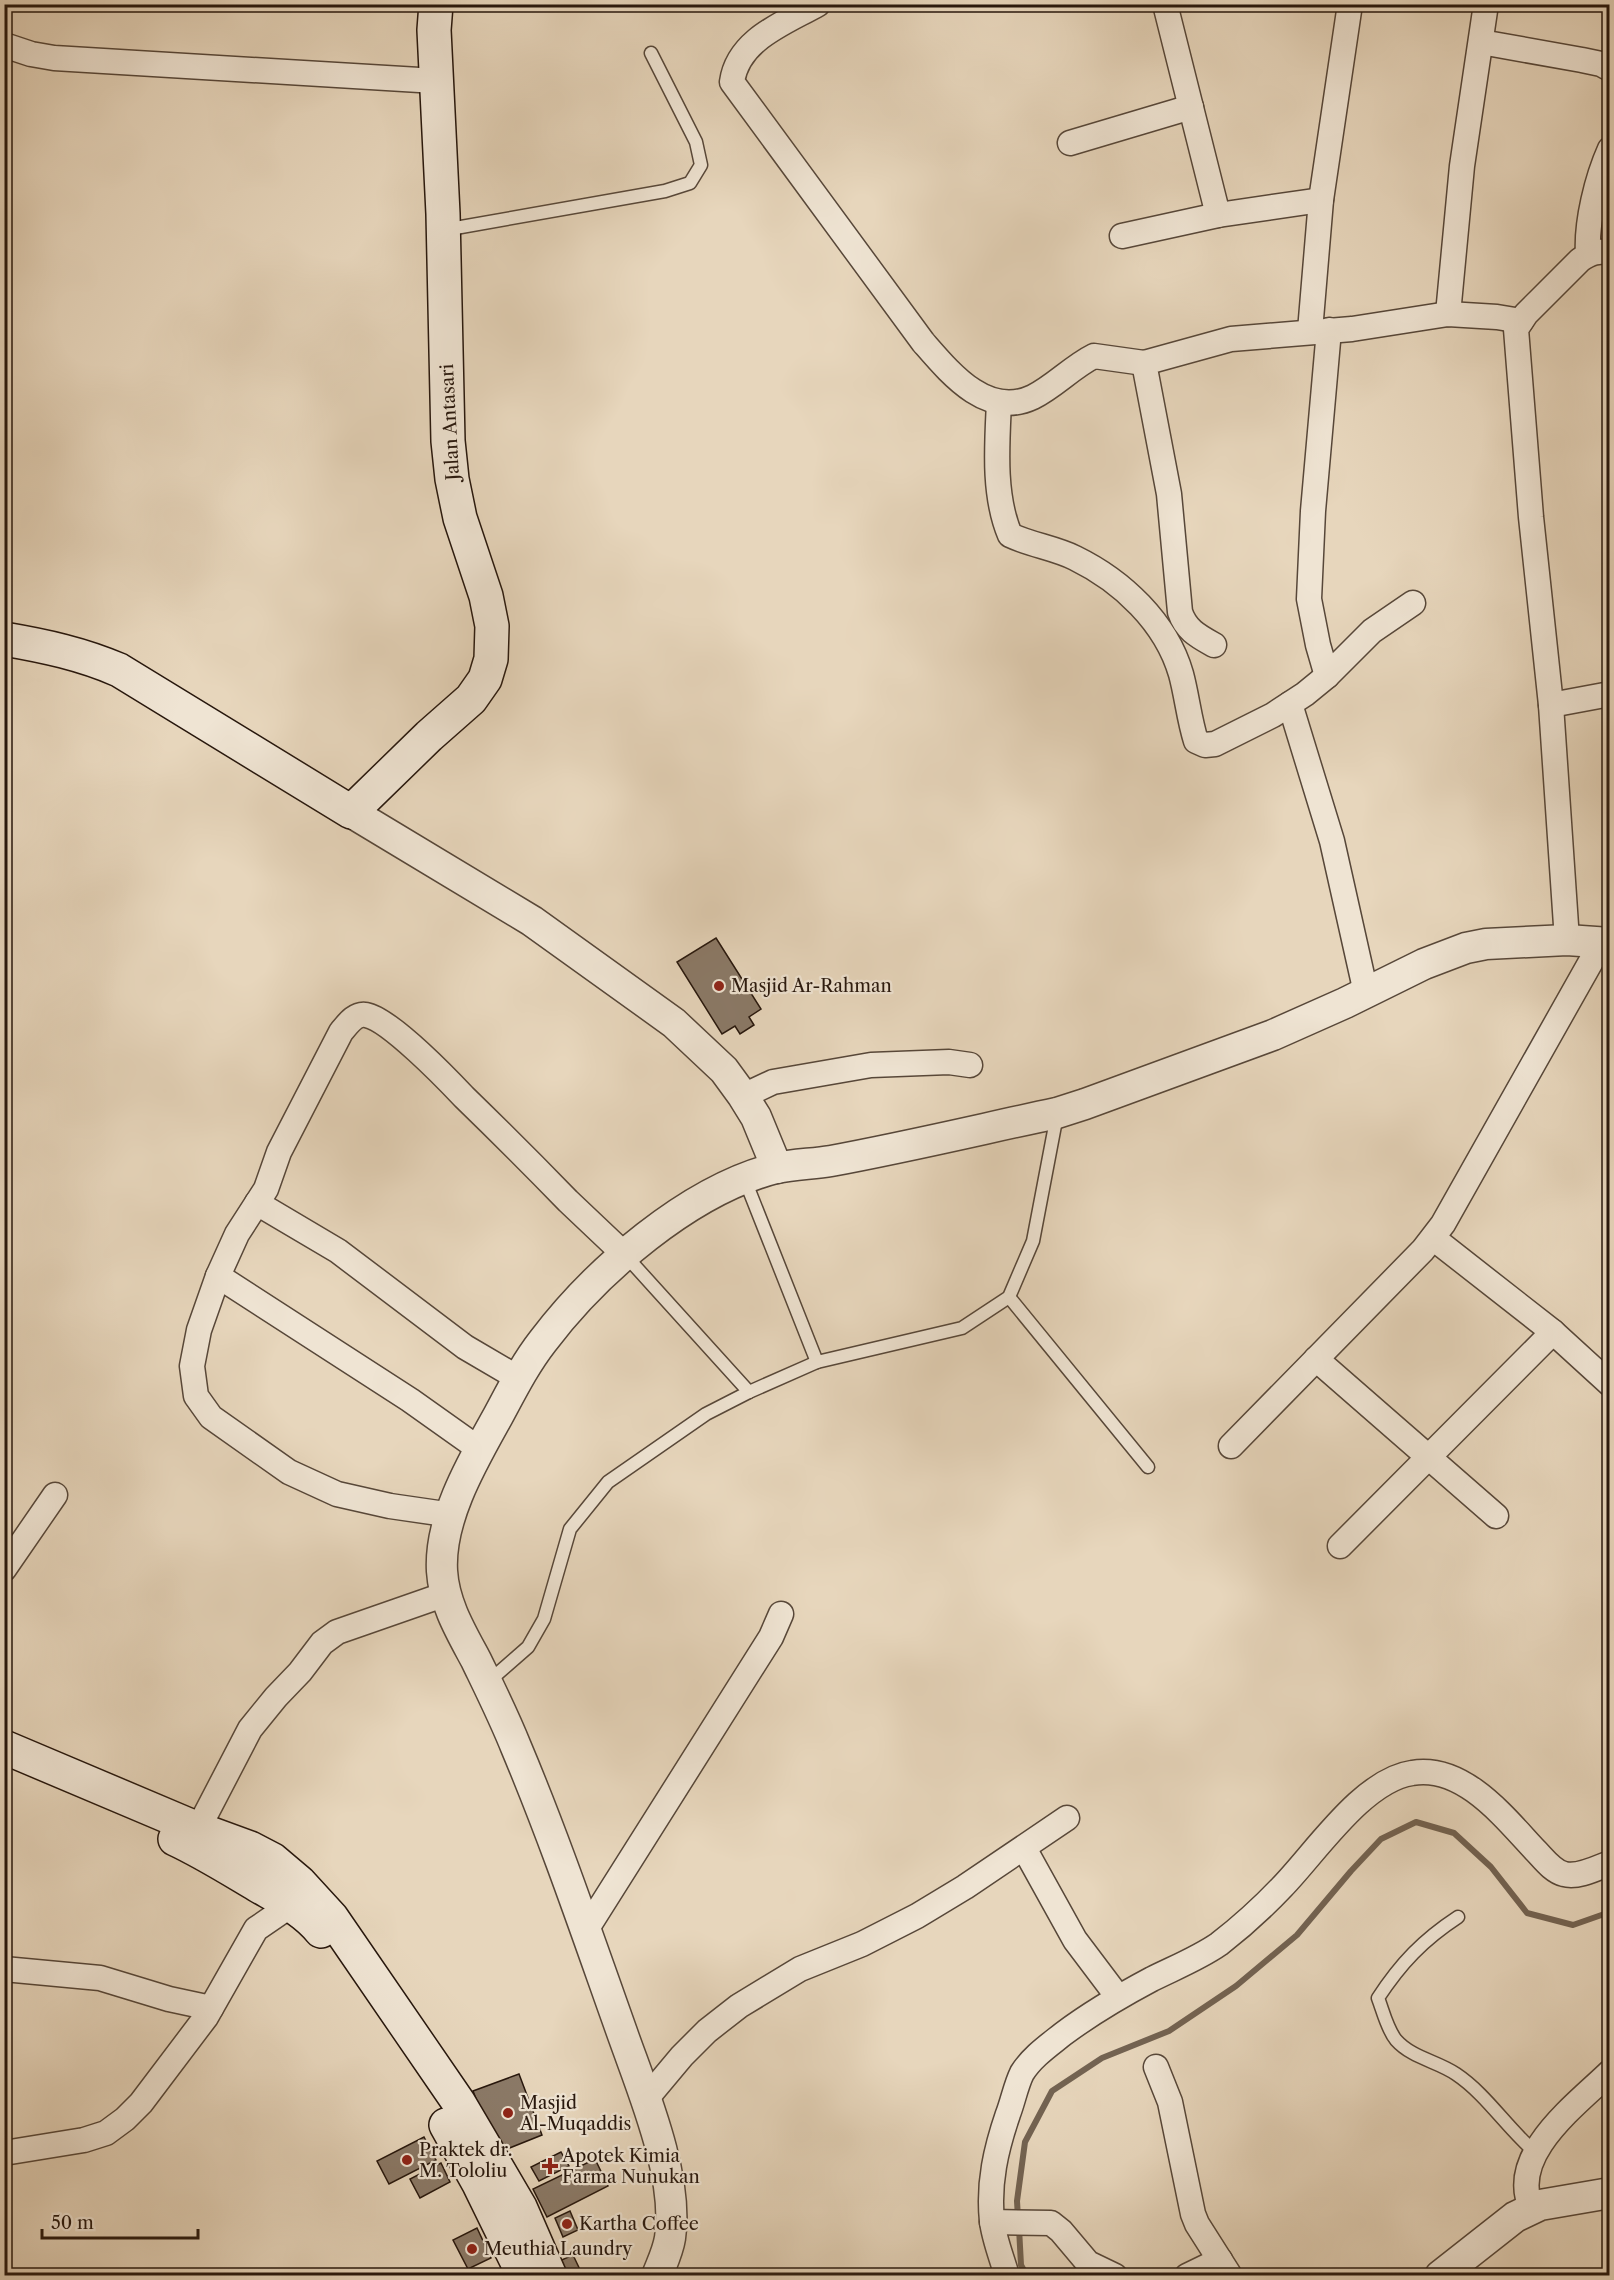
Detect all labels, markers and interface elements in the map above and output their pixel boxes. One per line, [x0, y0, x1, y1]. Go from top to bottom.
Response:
street label: Jalan Antasari [436, 363, 464, 484]
place label: Masjid Ar-Rahman [731, 975, 892, 997]
marker: Masjid Ar-Rahman [712, 979, 726, 993]
place label: Masjid Al-Muqaddis [519, 2092, 631, 2135]
marker: Masjid Al-Muqaddis [501, 2106, 515, 2120]
place label: Praktek dr. M. Tololiu [419, 2139, 512, 2182]
place label: Apotek Kimia Farma Nunukan [561, 2145, 700, 2188]
marker: Praktek dr. M. Tololiu [400, 2153, 414, 2167]
marker: Apotek Kimia Farma Nunukan [543, 2159, 557, 2173]
scale bar [42, 2202, 198, 2240]
text: 50 m [51, 2212, 94, 2234]
place label: Kartha Coffee [579, 2213, 699, 2235]
marker: Kartha Coffee [560, 2217, 574, 2231]
place label: Meuthia Laundry [484, 2238, 633, 2260]
marker: Meuthia Laundry [465, 2242, 479, 2256]

